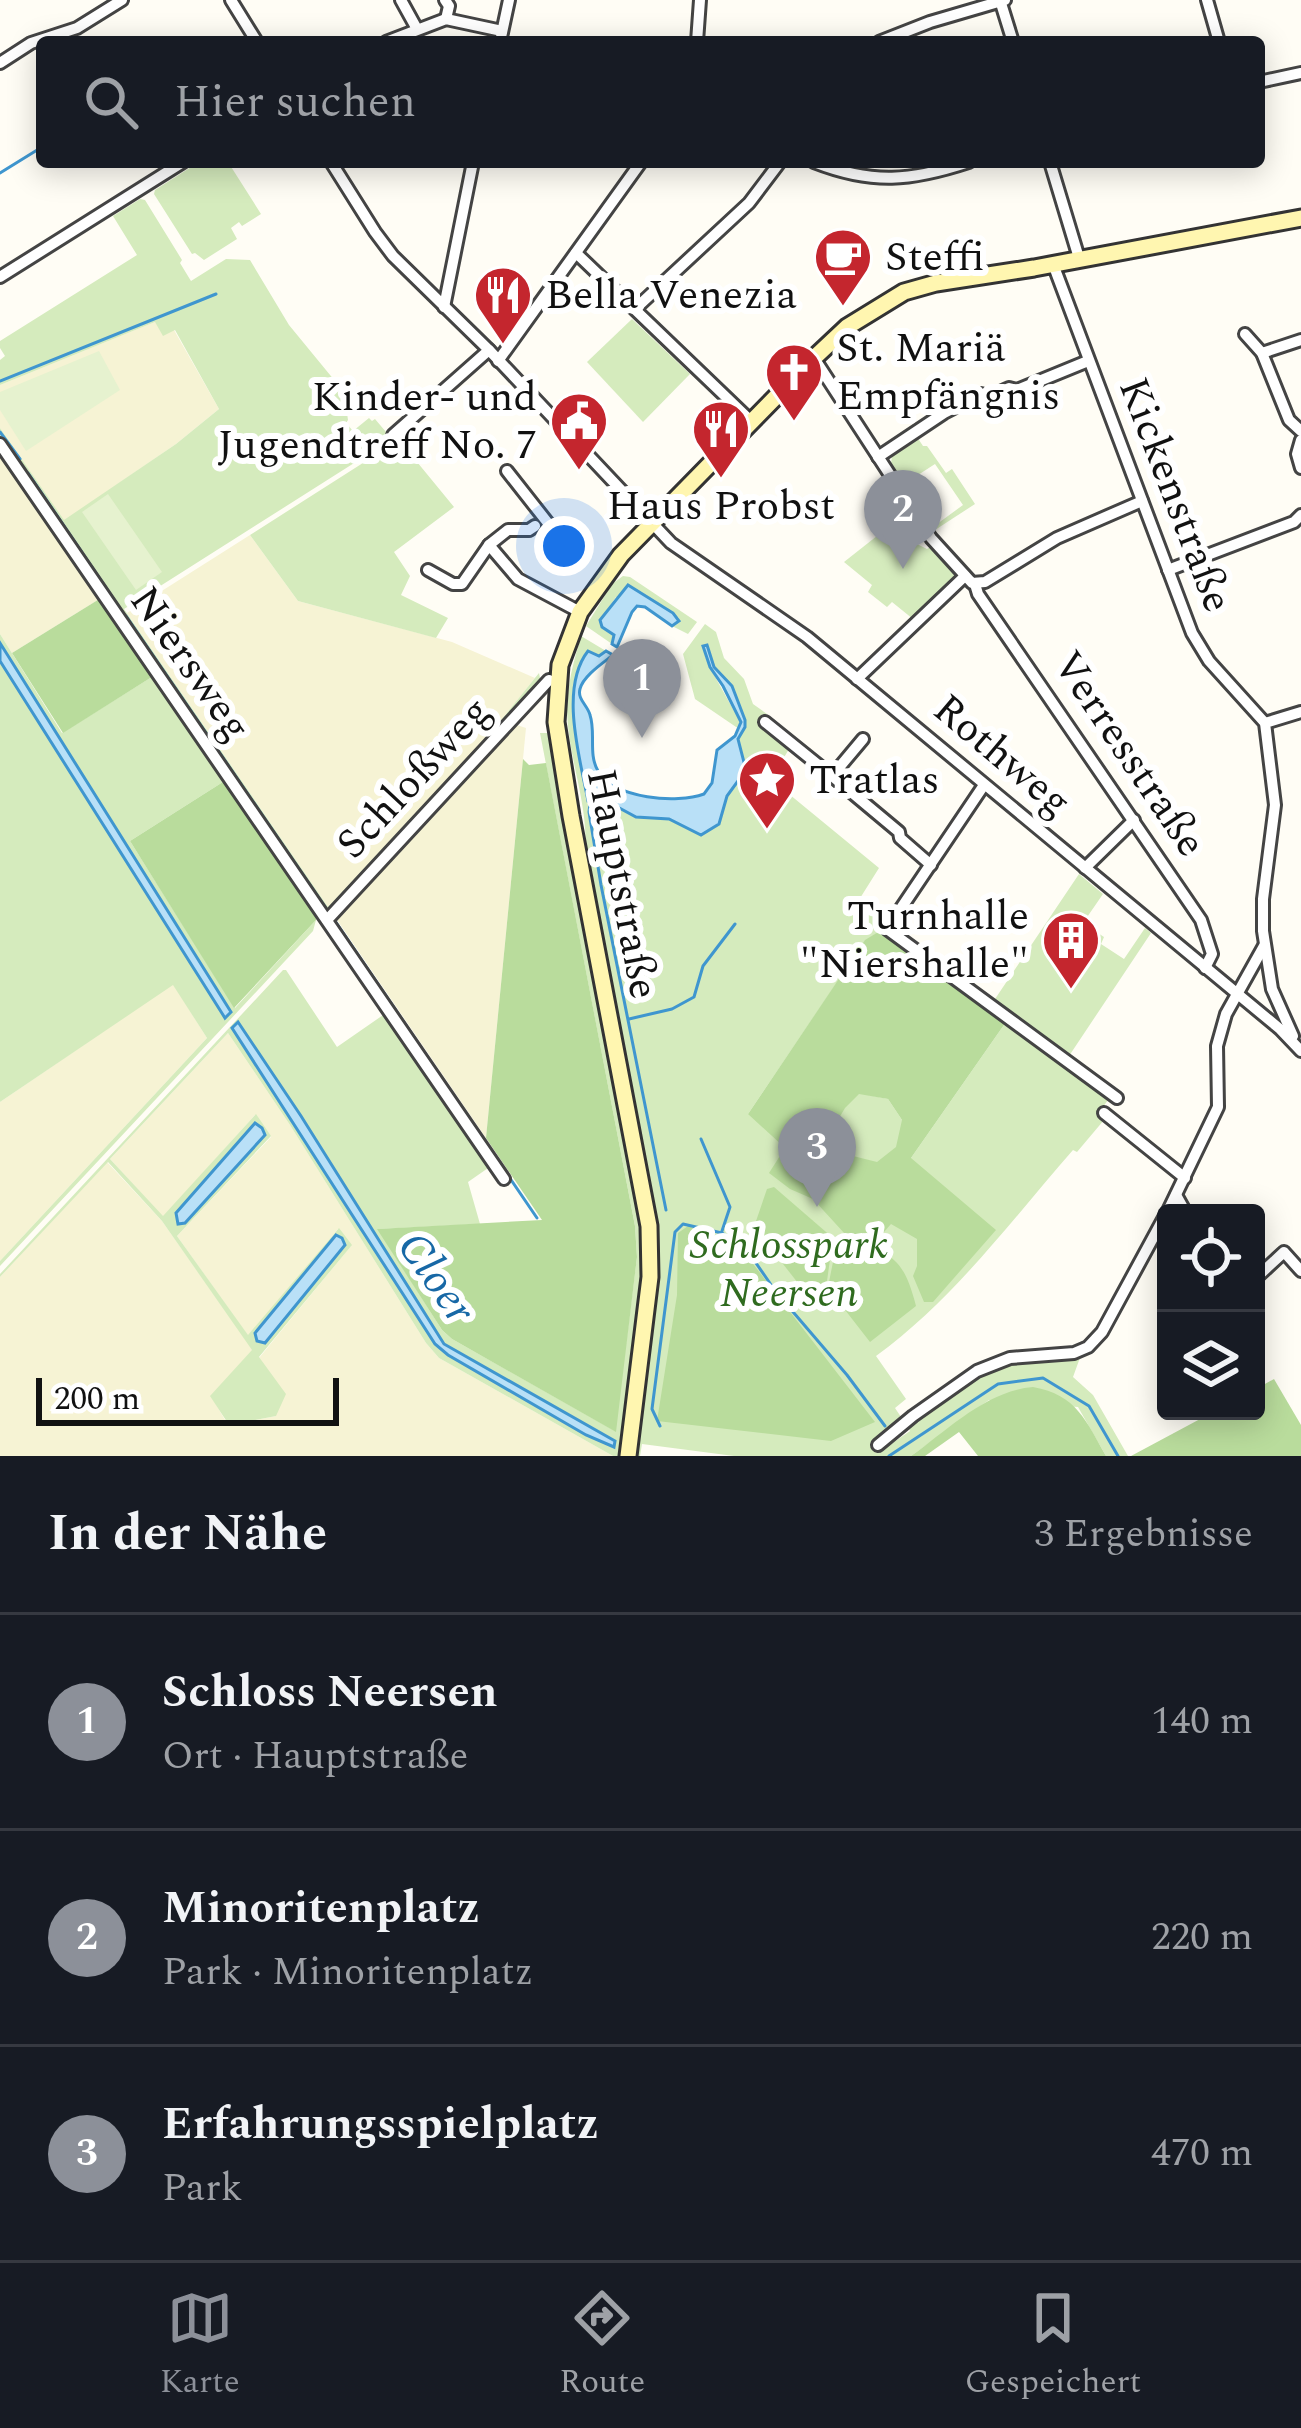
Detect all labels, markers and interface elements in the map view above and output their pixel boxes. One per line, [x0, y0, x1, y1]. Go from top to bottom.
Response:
search box [36, 36, 1265, 168]
text: Hier suchen [174, 68, 416, 137]
icon: search [78, 69, 144, 135]
cafe icon: Steffi [812, 226, 874, 308]
place label: Steffi [885, 226, 985, 289]
restaurant icon: Bella Venezia [472, 264, 534, 346]
place label: Bella Venezia [545, 264, 798, 327]
place label: St. Mariä Empfängnis [836, 317, 1061, 428]
church icon: St. Mariä Empfängnis [763, 341, 825, 423]
place label: Kinder- und Jugendtreff No. 7 [217, 366, 537, 477]
street label: Kickenstraße [1101, 369, 1249, 621]
public building icon: Kinder- und Jugendtreff No. 7 [548, 390, 610, 472]
restaurant icon: Haus Probst [690, 398, 752, 480]
pin: 2 [864, 470, 942, 569]
place label: Haus Probst [607, 475, 835, 538]
your location [534, 516, 594, 576]
street label: Niersweg [114, 574, 266, 754]
street label: Verresstraße [1037, 638, 1221, 870]
pin: 1 [603, 639, 681, 738]
street label: Rothweg [919, 679, 1085, 833]
street label: Schloßweg [322, 682, 506, 874]
place icon: Tratlas [736, 749, 798, 831]
place label: Tratlas [809, 749, 940, 812]
street label: Hauptstraße [569, 764, 675, 1004]
place label: Turnhalle "Niershalle" [800, 885, 1029, 996]
building icon: Turnhalle "Niershalle" [1040, 909, 1102, 991]
pin: 3 [778, 1108, 856, 1207]
map controls [1157, 1204, 1265, 1420]
button: locate [1157, 1204, 1265, 1312]
park label: Schlosspark Neersen [690, 1214, 888, 1325]
water label: Cloer [379, 1217, 493, 1339]
button: layers [1157, 1312, 1265, 1420]
scale bar [36, 1372, 339, 1425]
text: 200 m [54, 1374, 140, 1424]
text: In der Nähe [48, 1495, 327, 1573]
text: 3 Ergebnisse [1034, 1505, 1253, 1564]
text: Schloss Neersen [162, 1658, 498, 1727]
text: 1 [76, 1692, 98, 1751]
text: 140 m [1151, 1692, 1253, 1751]
text: Ort · Hauptstraße [162, 1727, 468, 1786]
text: Minoritenplatz [162, 1874, 480, 1943]
text: 2 [76, 1908, 98, 1967]
text: 220 m [1151, 1908, 1253, 1967]
text: Park · Minoritenplatz [162, 1943, 533, 2002]
text: Erfahrungsspielplatz [162, 2090, 599, 2159]
text: 3 [76, 2124, 98, 2183]
text: 470 m [1151, 2124, 1253, 2183]
text: Park [162, 2159, 242, 2218]
tab: Karte [160, 2285, 240, 2407]
tab: Route [559, 2285, 645, 2407]
tab: Gespeichert [965, 2285, 1141, 2407]

